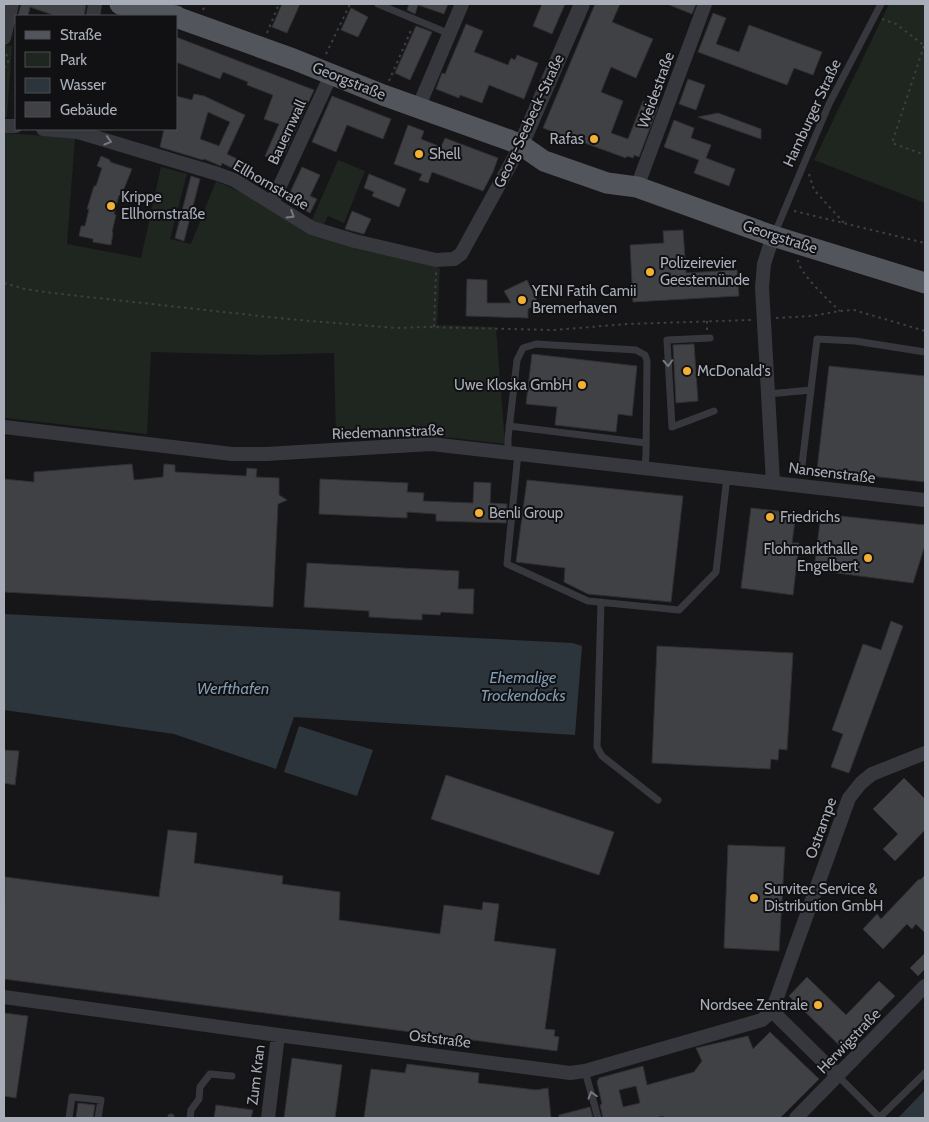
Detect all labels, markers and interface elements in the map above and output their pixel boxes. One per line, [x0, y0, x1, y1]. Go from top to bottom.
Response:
legend [15, 15, 178, 130]
text: Straße [60, 26, 102, 44]
street label: Weidestraße [634, 49, 678, 131]
text: Park [60, 51, 87, 69]
street label: Georg-Seebeck-Straße [490, 51, 568, 191]
street label: Hamburger Straße [779, 56, 845, 170]
street label: Georgstraße [310, 58, 389, 104]
text: Wasser [60, 76, 106, 94]
street label: Bauernwall [264, 96, 310, 167]
text: Gebäude [60, 101, 117, 119]
place label: Rafas [550, 130, 584, 148]
marker: Rafas [588, 133, 600, 145]
one-way arrow [103, 136, 112, 146]
place label: Shell [429, 145, 461, 163]
marker: Shell [413, 148, 425, 160]
street label: Ellhornstraße [230, 156, 312, 214]
place label: Krippe Ellhornstraße [121, 188, 206, 223]
marker: Krippe Ellhornstraße [105, 200, 117, 212]
one-way arrow [286, 208, 295, 218]
street label: Georgstraße [740, 216, 820, 258]
place label: Polizeirevier Geestemünde [660, 254, 750, 289]
marker: Polizeirevier Geestemünde [644, 266, 656, 278]
place label: YENI Fatih Camii Bremerhaven [531, 282, 636, 317]
marker: YENI Fatih Camii Bremerhaven [516, 294, 528, 306]
one-way arrow [663, 359, 674, 367]
place label: McDonald's [697, 362, 771, 380]
marker: McDonald's [681, 365, 693, 377]
place label: Uwe Kloska GmbH [454, 376, 572, 394]
marker: Uwe Kloska GmbH [576, 379, 588, 391]
street label: Riedemannstraße [332, 421, 445, 443]
street label: Nansenstraße [787, 459, 877, 487]
place label: Benli Group [489, 504, 563, 522]
marker: Benli Group [473, 507, 485, 519]
place label: Friedrichs [780, 508, 840, 526]
marker: Friedrichs [764, 511, 776, 523]
place label: Flohmarkthalle Engelbert [763, 540, 858, 575]
marker: Flohmarkthalle Engelbert [862, 552, 874, 564]
water label: Ehemalige Trockendocks [480, 668, 566, 705]
water label: Werfthafen [197, 679, 269, 698]
street label: Ostrampe [802, 795, 840, 861]
place label: Survitec Service & Distribution GmbH [764, 880, 883, 915]
marker: Survitec Service & Distribution GmbH [748, 892, 760, 904]
place label: Nordsee Zentrale [700, 996, 808, 1014]
marker: Nordsee Zentrale [812, 999, 824, 1011]
street label: Herwigstraße [813, 1004, 885, 1077]
street label: Oststraße [408, 1026, 472, 1052]
street label: Zum Kran [243, 1044, 269, 1106]
one-way arrow [587, 1091, 597, 1099]

